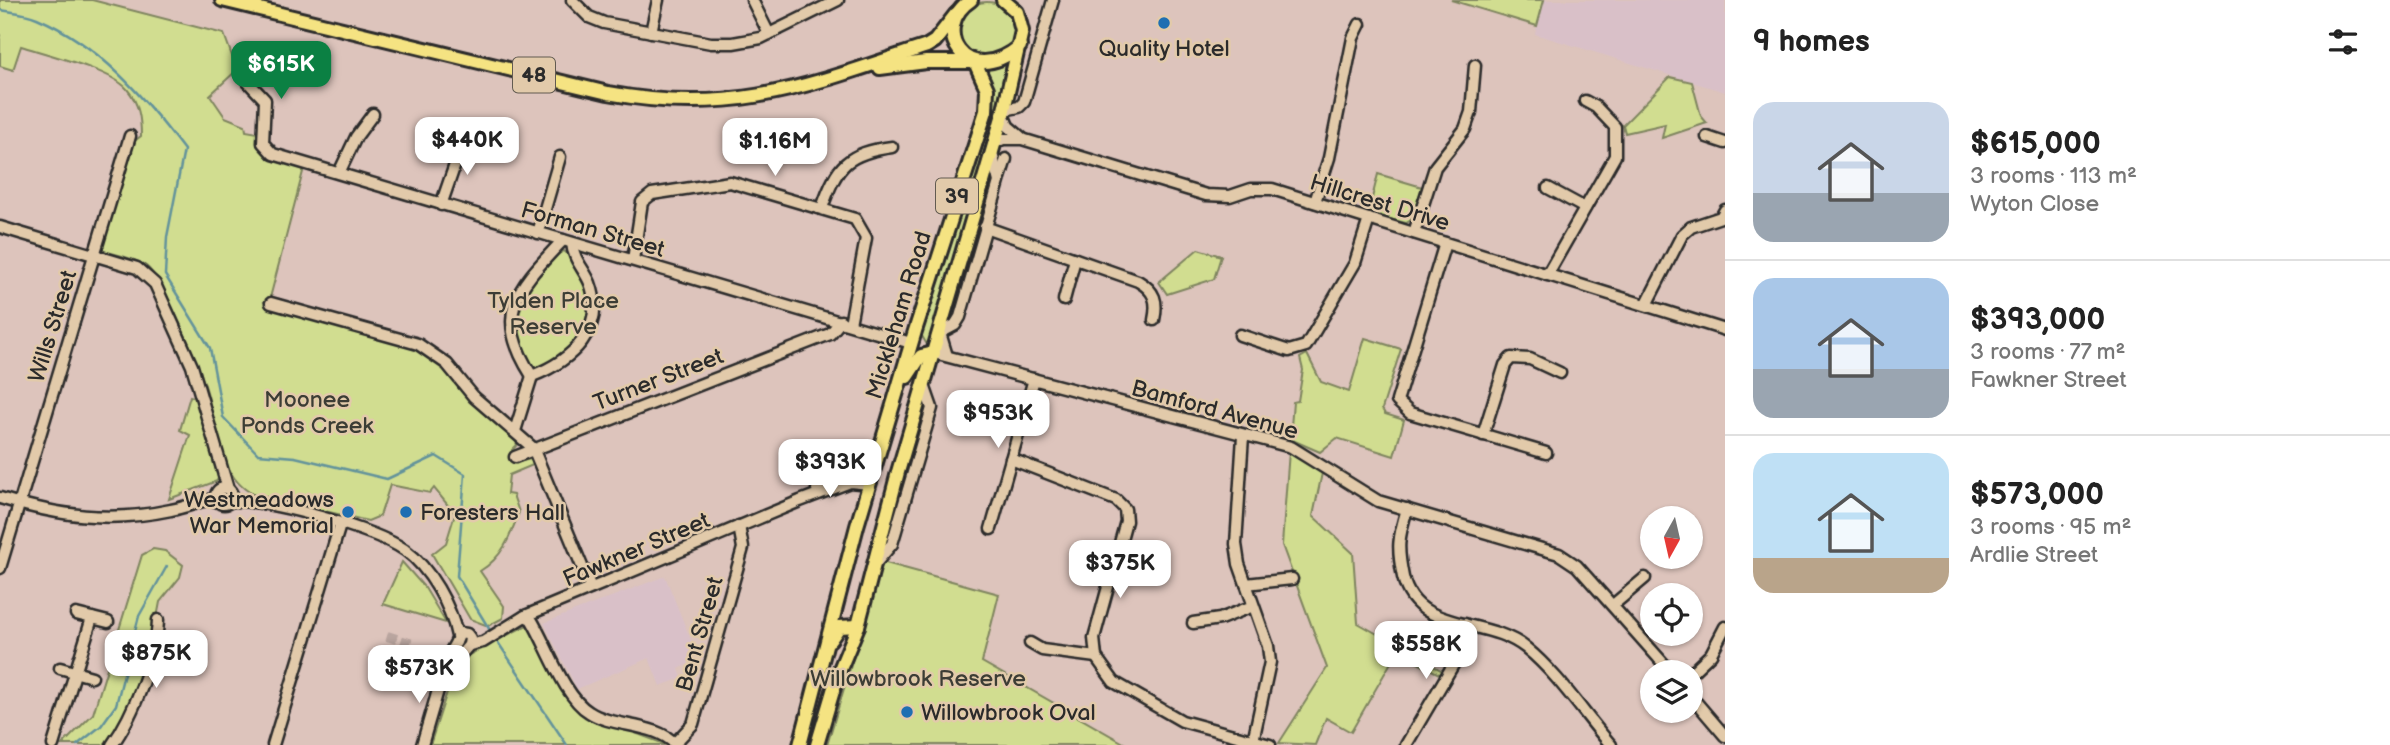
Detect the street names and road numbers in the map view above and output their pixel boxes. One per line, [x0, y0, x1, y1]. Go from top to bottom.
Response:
road number: 48 [513, 57, 555, 92]
street label: Hillcrest Drive [1306, 168, 1453, 238]
road number: 39 [936, 178, 978, 214]
street label: Forman Street [518, 196, 668, 264]
street label: Mickleham Road [860, 228, 938, 403]
street label: Wills Street [23, 267, 83, 386]
street label: Turner Street [589, 342, 727, 418]
street label: Bamford Avenue [1128, 374, 1301, 446]
street label: Fawkner Street [559, 506, 714, 593]
street label: Bent Street [670, 574, 730, 695]

